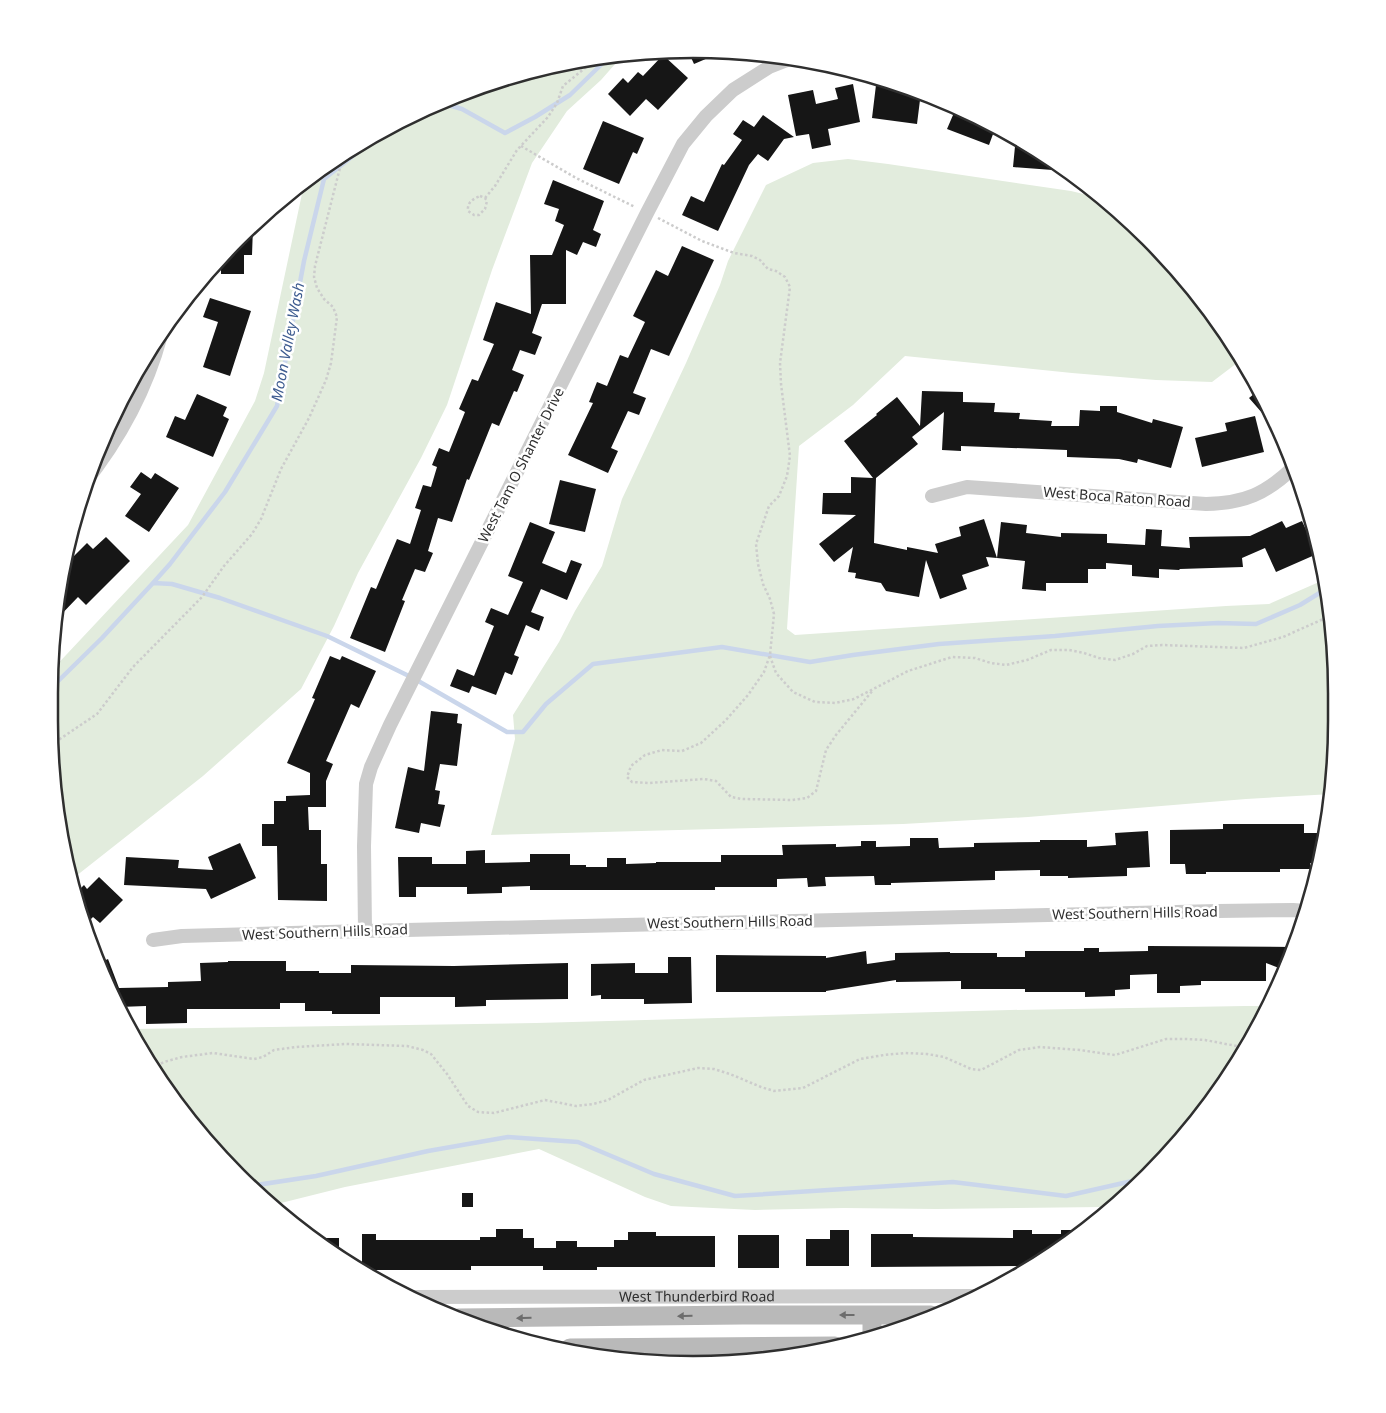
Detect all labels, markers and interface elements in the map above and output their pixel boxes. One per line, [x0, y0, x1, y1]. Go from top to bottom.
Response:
water label: Moon Valley Wash [266, 281, 308, 403]
street label: West Tam O Shanter Drive [473, 384, 568, 546]
street label: West Boca Raton Road [1043, 482, 1191, 511]
street label: West Southern Hills Road [1052, 902, 1218, 923]
street label: West Southern Hills Road [647, 911, 813, 932]
street label: West Southern Hills Road [242, 919, 408, 944]
street label: West Thunderbird Road [619, 1286, 775, 1306]
one-way arrow [839, 1311, 855, 1319]
one-way arrow [677, 1312, 693, 1320]
one-way arrow [516, 1314, 532, 1322]

